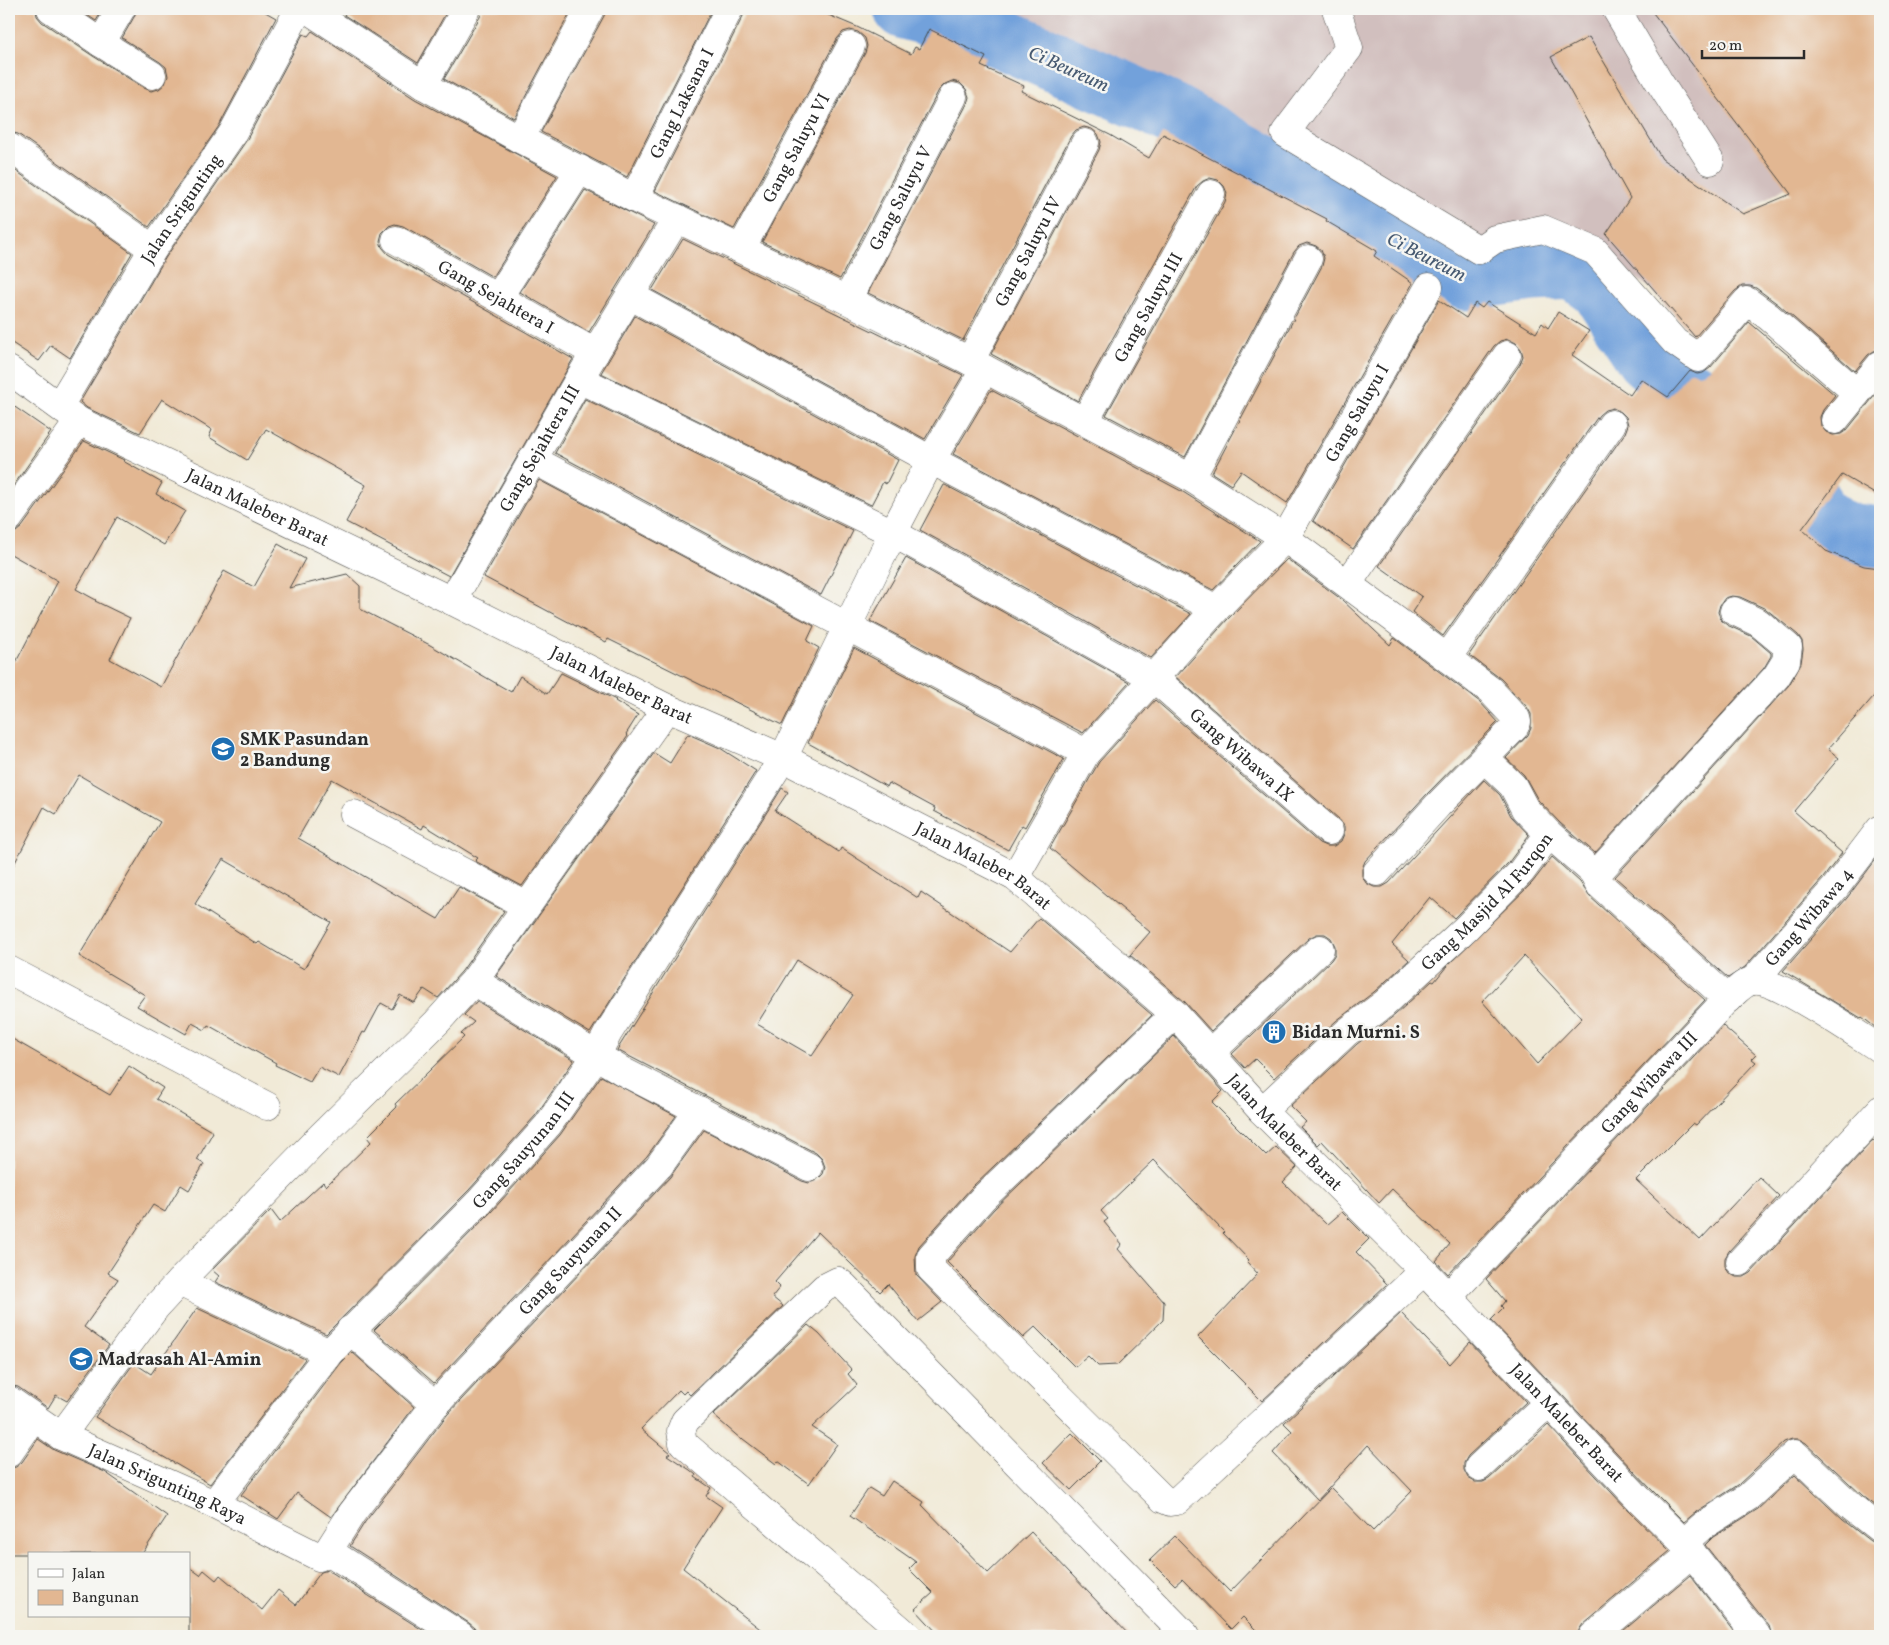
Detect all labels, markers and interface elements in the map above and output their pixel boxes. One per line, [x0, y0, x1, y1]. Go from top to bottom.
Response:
scale bar [1702, 28, 1804, 60]
text: 20 m [1709, 36, 1742, 57]
water label: Ci Beureum [1024, 40, 1113, 99]
street label: Gang Laksana I [645, 44, 721, 164]
street label: Gang Saluyu VI [757, 89, 837, 208]
street label: Gang Saluyu V [864, 142, 939, 255]
street label: Jalan Srigunting [136, 149, 229, 269]
street label: Gang Saluyu IV [990, 192, 1069, 312]
water label: Ci Beureum [1382, 227, 1470, 289]
street label: Gang Saluyu III [1109, 249, 1190, 368]
street label: Gang Sejahtera I [432, 255, 558, 341]
street label: Gang Saluyu I [1320, 360, 1396, 467]
street label: Gang Sejahtera III [494, 381, 587, 517]
street label: Jalan Maleber Barat [182, 463, 333, 554]
street label: Jalan Maleber Barat [546, 641, 696, 732]
street label: Gang Wibawa IX [1183, 703, 1299, 809]
place label: SMK Pasundan 2 Bandung [240, 728, 369, 774]
school or university icon: SMK Pasundan 2 Bandung [210, 736, 236, 762]
street label: Jalan Maleber Barat [910, 817, 1056, 917]
street label: Gang Masjid Al Furqon [1416, 828, 1560, 977]
street label: Gang Wibawa 4 [1760, 863, 1860, 973]
building icon: Bidan Murni. S [1261, 1019, 1287, 1045]
place label: Bidan Murni. S [1292, 1021, 1420, 1046]
street label: Gang Wibawa III [1596, 1027, 1704, 1140]
street label: Jalan Maleber Barat [1220, 1069, 1347, 1197]
street label: Gang Sauyunan III [467, 1087, 582, 1216]
street label: Gang Sauyunan II [514, 1202, 629, 1322]
school or university icon: Madrasah Al-Amin [68, 1346, 94, 1372]
place label: Madrasah Al-Amin [98, 1348, 262, 1373]
street label: Jalan Maleber Barat [1503, 1358, 1628, 1489]
street label: Jalan Srigunting Raya [84, 1439, 250, 1532]
legend [28, 1552, 190, 1618]
text: Jalan [72, 1564, 105, 1585]
text: Bangunan [72, 1588, 139, 1609]

